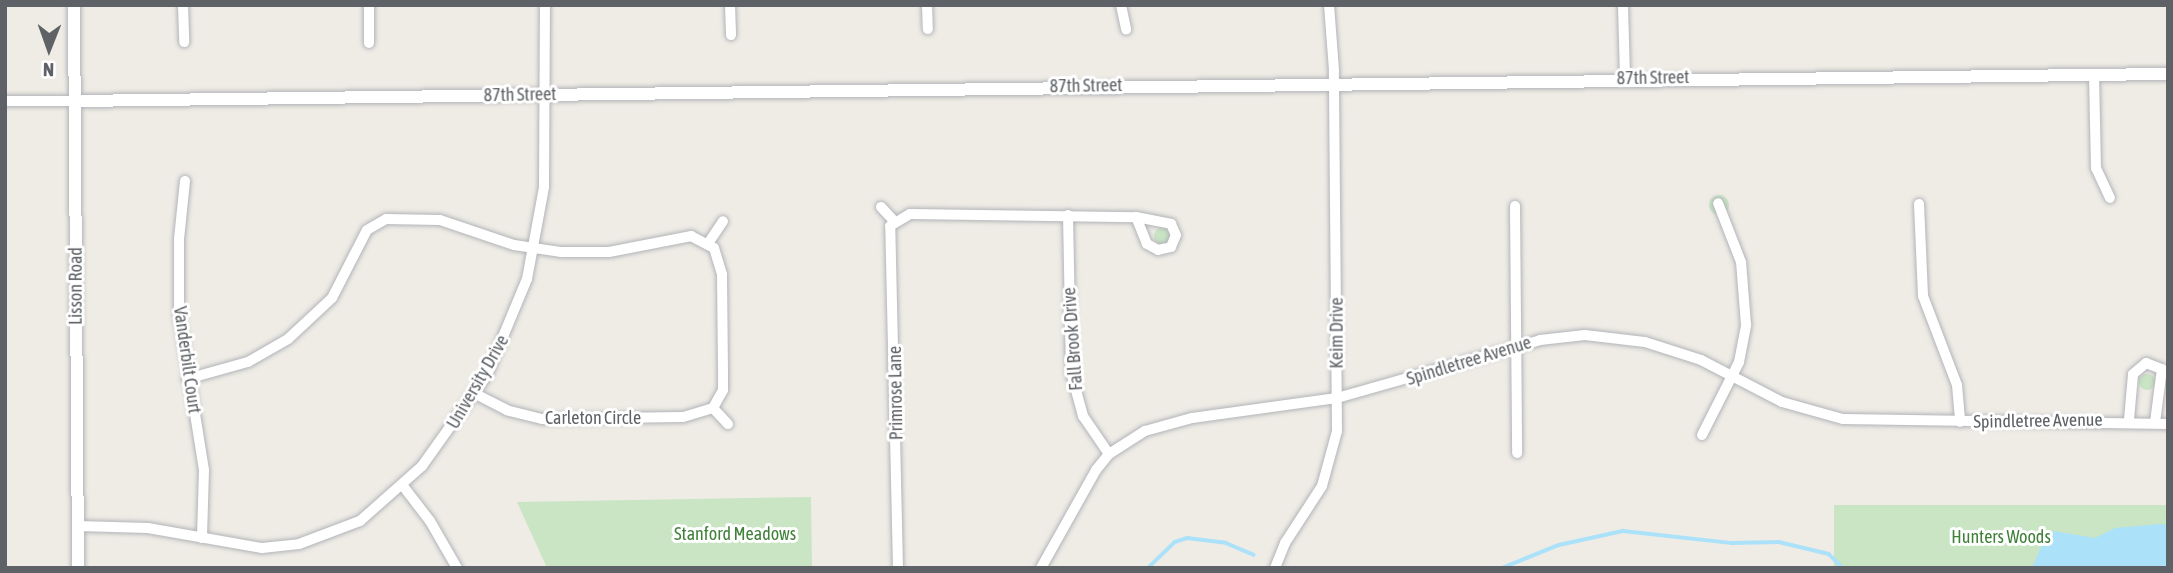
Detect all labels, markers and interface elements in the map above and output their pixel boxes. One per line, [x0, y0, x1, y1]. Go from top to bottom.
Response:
north arrow [14, 14, 84, 84]
text: N [43, 59, 54, 81]
street label: 87th Street [1616, 67, 1690, 89]
street label: 87th Street [1049, 75, 1123, 97]
street label: 87th Street [483, 84, 557, 106]
street label: Lisson Road [65, 247, 87, 325]
street label: Fall Brook Drive [1059, 287, 1087, 391]
street label: Keim Drive [1326, 297, 1348, 369]
street label: Vanderbilt Court [169, 305, 205, 415]
street label: University Drive [442, 331, 514, 433]
street label: Spindletree Avenue [1404, 332, 1534, 390]
street label: Primrose Lane [884, 346, 908, 440]
street label: Carleton Circle [545, 407, 641, 429]
street label: Spindletree Avenue [1973, 409, 2103, 433]
park label: Stanford Meadows [674, 523, 796, 545]
park label: Hunters Woods [1951, 526, 2051, 548]

